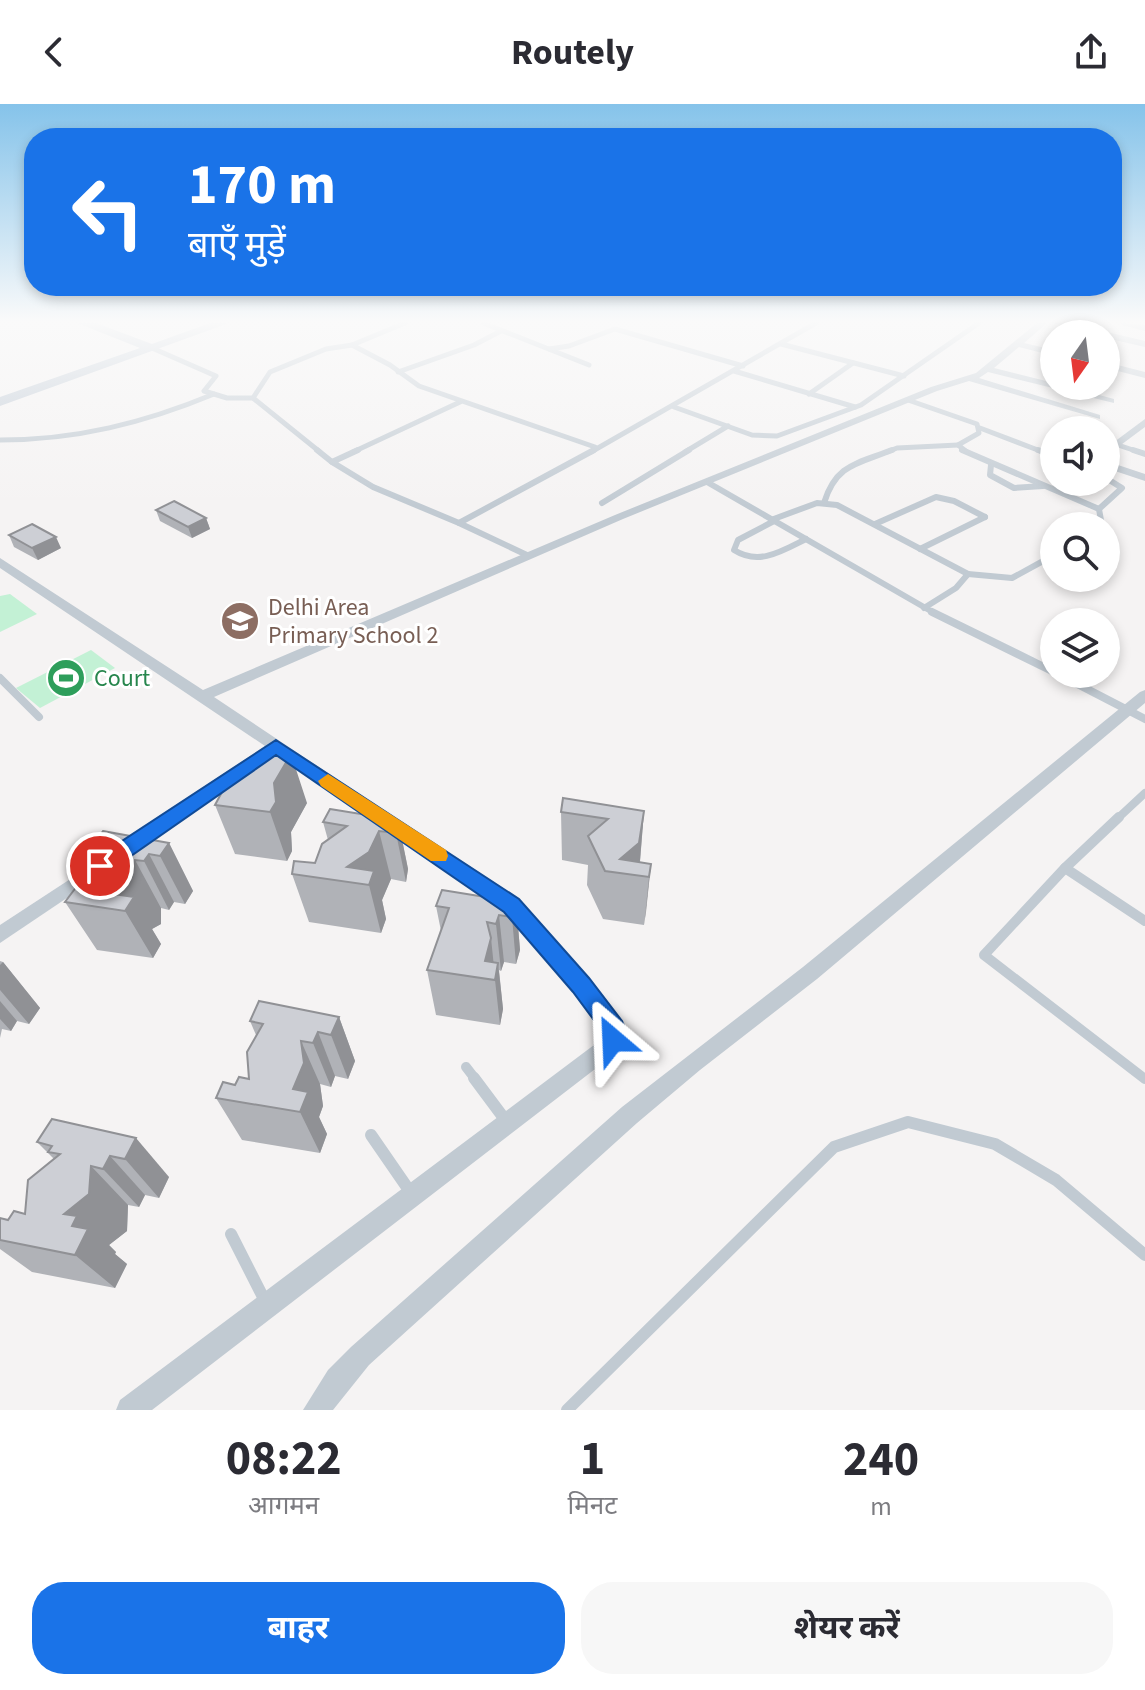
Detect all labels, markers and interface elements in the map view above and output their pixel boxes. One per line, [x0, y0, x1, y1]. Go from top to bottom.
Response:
text: Routely [511, 27, 634, 78]
icon: back [32, 30, 76, 74]
icon: share [1069, 30, 1113, 74]
text: 170 m [188, 146, 336, 225]
icon: left [56, 160, 160, 264]
text: बाएँ मुड़ें [188, 220, 286, 271]
north arrow [1040, 320, 1120, 400]
map controls [1040, 320, 1120, 688]
button: sound [1040, 416, 1120, 496]
button: search [1040, 512, 1120, 592]
place label: Delhi Area Primary School 2 [268, 590, 438, 653]
school or university icon: Delhi Area Primary School 2 [219, 600, 261, 642]
button: layers [1040, 608, 1120, 688]
sports icon: Court [45, 657, 87, 699]
place label: Court [94, 661, 150, 696]
pin [66, 832, 134, 900]
icon: arrive [78, 844, 122, 888]
position arrow [571, 998, 655, 1082]
text: 08:22 [226, 1425, 342, 1493]
text: 1 [580, 1425, 605, 1493]
text: 240 [843, 1426, 919, 1494]
text: आगमन [248, 1487, 319, 1524]
text: मिनट [567, 1487, 617, 1524]
text: m [870, 1488, 892, 1525]
button: बाहर [32, 1582, 565, 1674]
button: शेयर करें [581, 1582, 1113, 1674]

